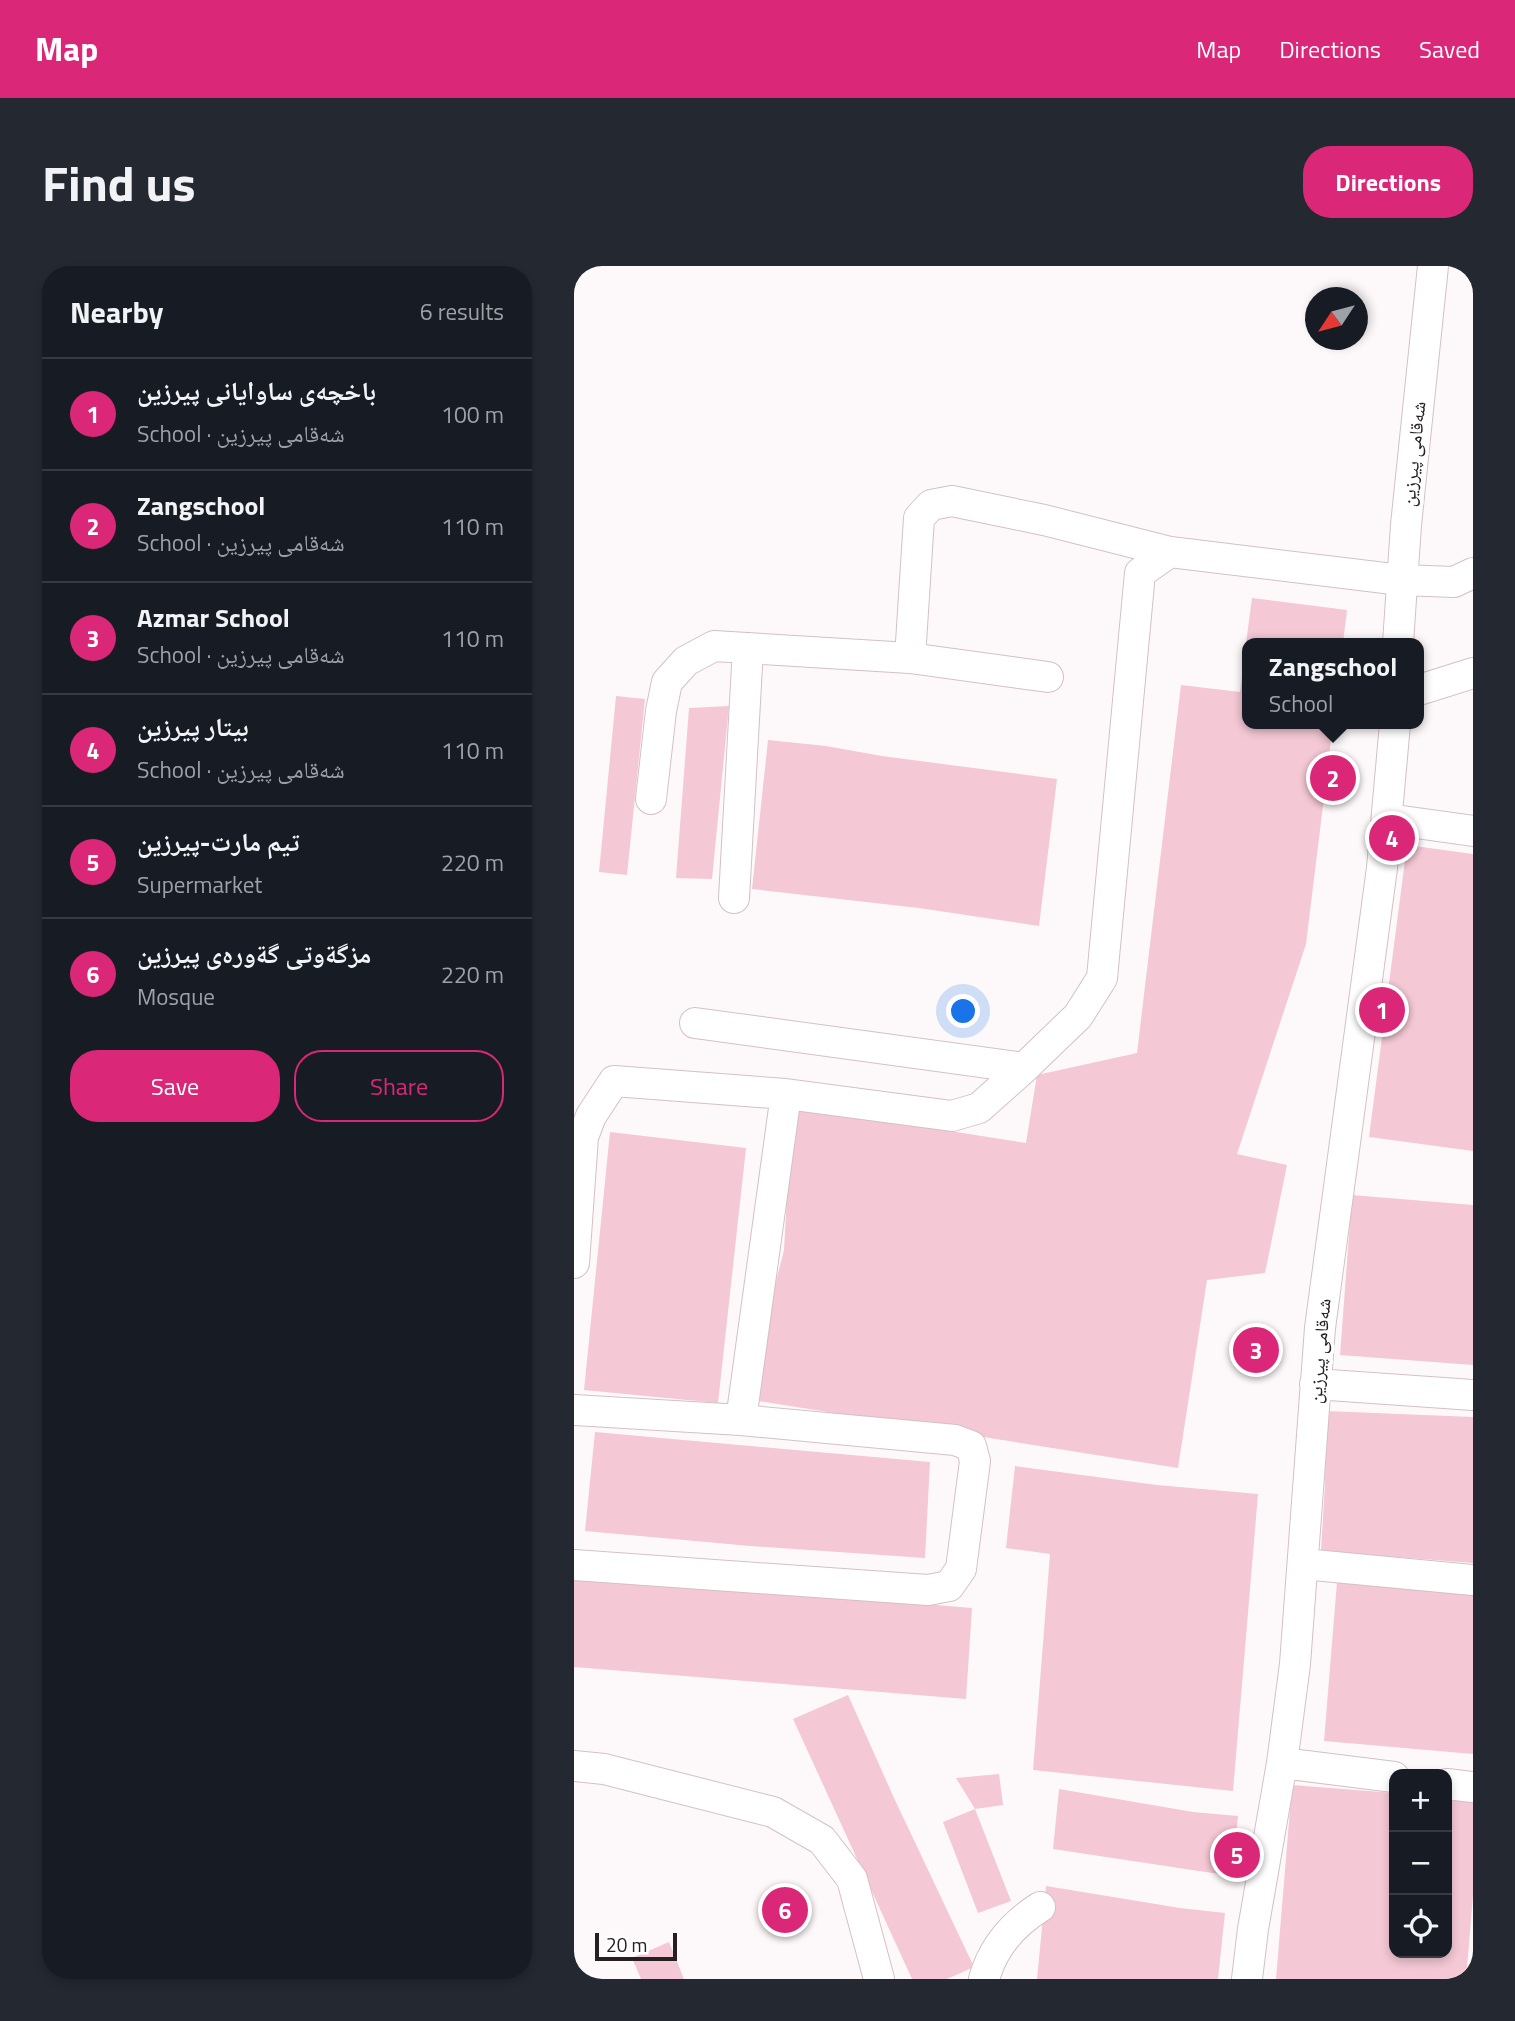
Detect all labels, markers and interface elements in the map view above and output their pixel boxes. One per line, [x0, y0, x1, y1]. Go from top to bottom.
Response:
text: Map [35, 24, 98, 74]
text: Map [1196, 31, 1241, 67]
text: Directions [1279, 31, 1381, 67]
text: Saved [1419, 31, 1480, 67]
text: Find us [42, 145, 196, 220]
button: Directions [1303, 146, 1473, 218]
north arrow [1305, 287, 1368, 350]
text: Nearby [70, 289, 163, 335]
text: 6 results [420, 294, 504, 329]
text: باخچەی ساوایانی پیرزین [137, 371, 376, 410]
text: 1 [87, 397, 99, 432]
text: 100 m [441, 397, 504, 432]
street label: شەقامی پیرزین [1393, 400, 1432, 508]
text: School · شەقامی پیرزین [137, 416, 345, 451]
text: Zangschool [137, 486, 265, 525]
text: 2 [87, 509, 99, 544]
text: 110 m [441, 509, 504, 544]
text: School · شەقامی پیرزین [137, 525, 345, 560]
text: Azmar School [137, 598, 290, 637]
text: 3 [87, 621, 99, 656]
text: 110 m [441, 621, 504, 656]
text: School · شەقامی پیرزین [137, 637, 345, 672]
popup [1242, 638, 1424, 729]
text: Zangschool [1269, 647, 1397, 686]
text: School [1269, 686, 1333, 721]
text: بيتار پيرزين [137, 707, 249, 746]
text: 4 [87, 733, 99, 768]
text: 110 m [441, 733, 504, 768]
text: School · شەقامی پیرزین [137, 752, 345, 787]
pin: 2 [1310, 752, 1356, 804]
pin: 4 [1369, 812, 1415, 864]
text: تیم مارت-پیرزین [137, 822, 299, 861]
text: 5 [87, 845, 99, 880]
text: 220 m [441, 845, 504, 880]
text: Supermarket [137, 867, 262, 902]
text: مزگةوتی گةورەی پیرزین [137, 934, 371, 973]
text: 6 [87, 957, 99, 992]
text: 220 m [441, 957, 504, 992]
text: Mosque [137, 979, 215, 1014]
pin: 1 [1359, 984, 1405, 1036]
your location [946, 994, 980, 1028]
button: Save [70, 1050, 280, 1122]
button: Share [294, 1050, 504, 1122]
street label: شەقامی پیرزین [1299, 1297, 1338, 1405]
pin: 3 [1233, 1324, 1279, 1376]
map controls [1389, 1769, 1452, 1958]
button: + [1389, 1769, 1452, 1832]
pin: 5 [1214, 1829, 1260, 1881]
button: − [1389, 1832, 1452, 1895]
pin: 6 [762, 1884, 808, 1936]
button: locate [1389, 1895, 1452, 1958]
scale bar [595, 1930, 677, 1962]
text: 20 m [606, 1930, 647, 1959]

